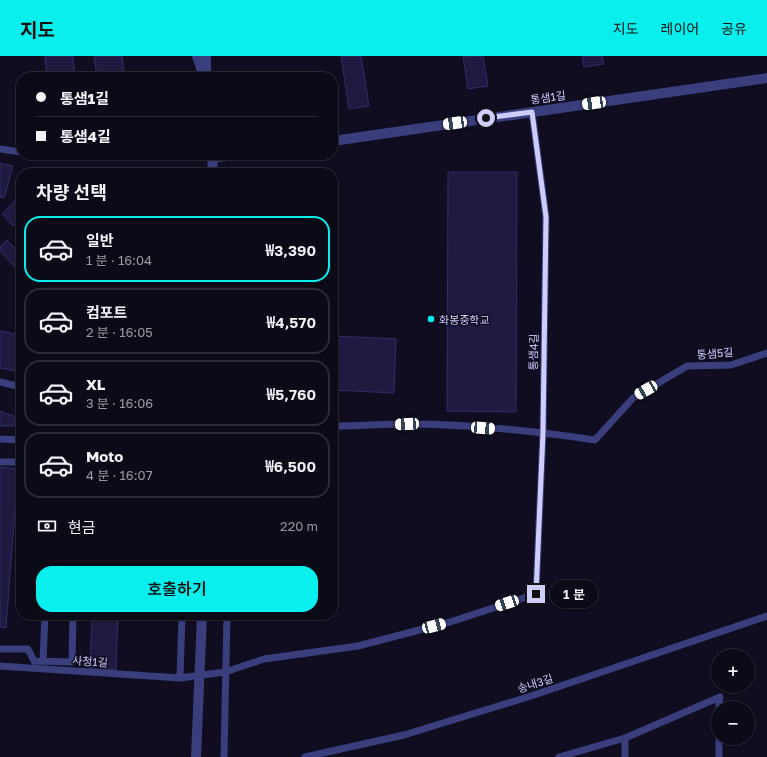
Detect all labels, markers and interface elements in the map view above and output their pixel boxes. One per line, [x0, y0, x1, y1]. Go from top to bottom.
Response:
text: 지도 [20, 18, 55, 41]
text: 지도 [613, 20, 639, 37]
text: 레이어 [661, 20, 699, 37]
text: 공유 [721, 20, 747, 37]
street label: 통샘1길 [529, 88, 567, 106]
text: 통샘1길 [60, 89, 109, 107]
car [581, 95, 607, 111]
route start [477, 109, 495, 127]
car [442, 115, 468, 131]
text: 통샘4길 [60, 127, 111, 145]
text: 차량 선택 [36, 181, 107, 203]
icon: car [38, 231, 74, 267]
text: 일반 [86, 231, 114, 249]
text: ₩3,390 [266, 241, 316, 259]
text: 1 분 · 16:04 [86, 252, 152, 268]
icon: car [38, 303, 74, 339]
text: 컴포트 [86, 303, 127, 321]
text: ₩4,570 [267, 313, 316, 331]
place label: 화봉중학교 [439, 313, 490, 326]
marker: 화봉중학교 [426, 314, 436, 324]
text: 2 분 · 16:05 [86, 324, 153, 340]
street label: 통샘4길 [526, 333, 540, 371]
street label: 통샘5길 [696, 345, 734, 361]
icon: car [38, 375, 74, 411]
text: XL [86, 375, 105, 393]
car [633, 379, 659, 401]
text: ₩5,760 [267, 385, 316, 403]
text: 3 분 · 16:06 [86, 395, 153, 411]
car [395, 417, 419, 431]
car [471, 421, 495, 435]
icon: car [38, 447, 74, 483]
text: Moto [86, 447, 123, 465]
text: ₩6,500 [265, 457, 316, 475]
text: 4 분 · 16:07 [86, 467, 153, 483]
icon: cash [36, 515, 58, 537]
text: 현금 [68, 518, 96, 536]
text: 220 m [280, 518, 318, 534]
button: 호출하기 [36, 566, 318, 612]
callout: 1 분 [550, 580, 598, 608]
route end [527, 585, 545, 603]
text: 1 분 [563, 586, 585, 602]
car [494, 594, 520, 612]
car [421, 617, 447, 635]
map controls [711, 649, 755, 745]
button: + [711, 649, 755, 693]
street label: 사청1길 [72, 653, 108, 669]
street label: 송내3길 [515, 671, 555, 695]
button: − [711, 701, 755, 745]

